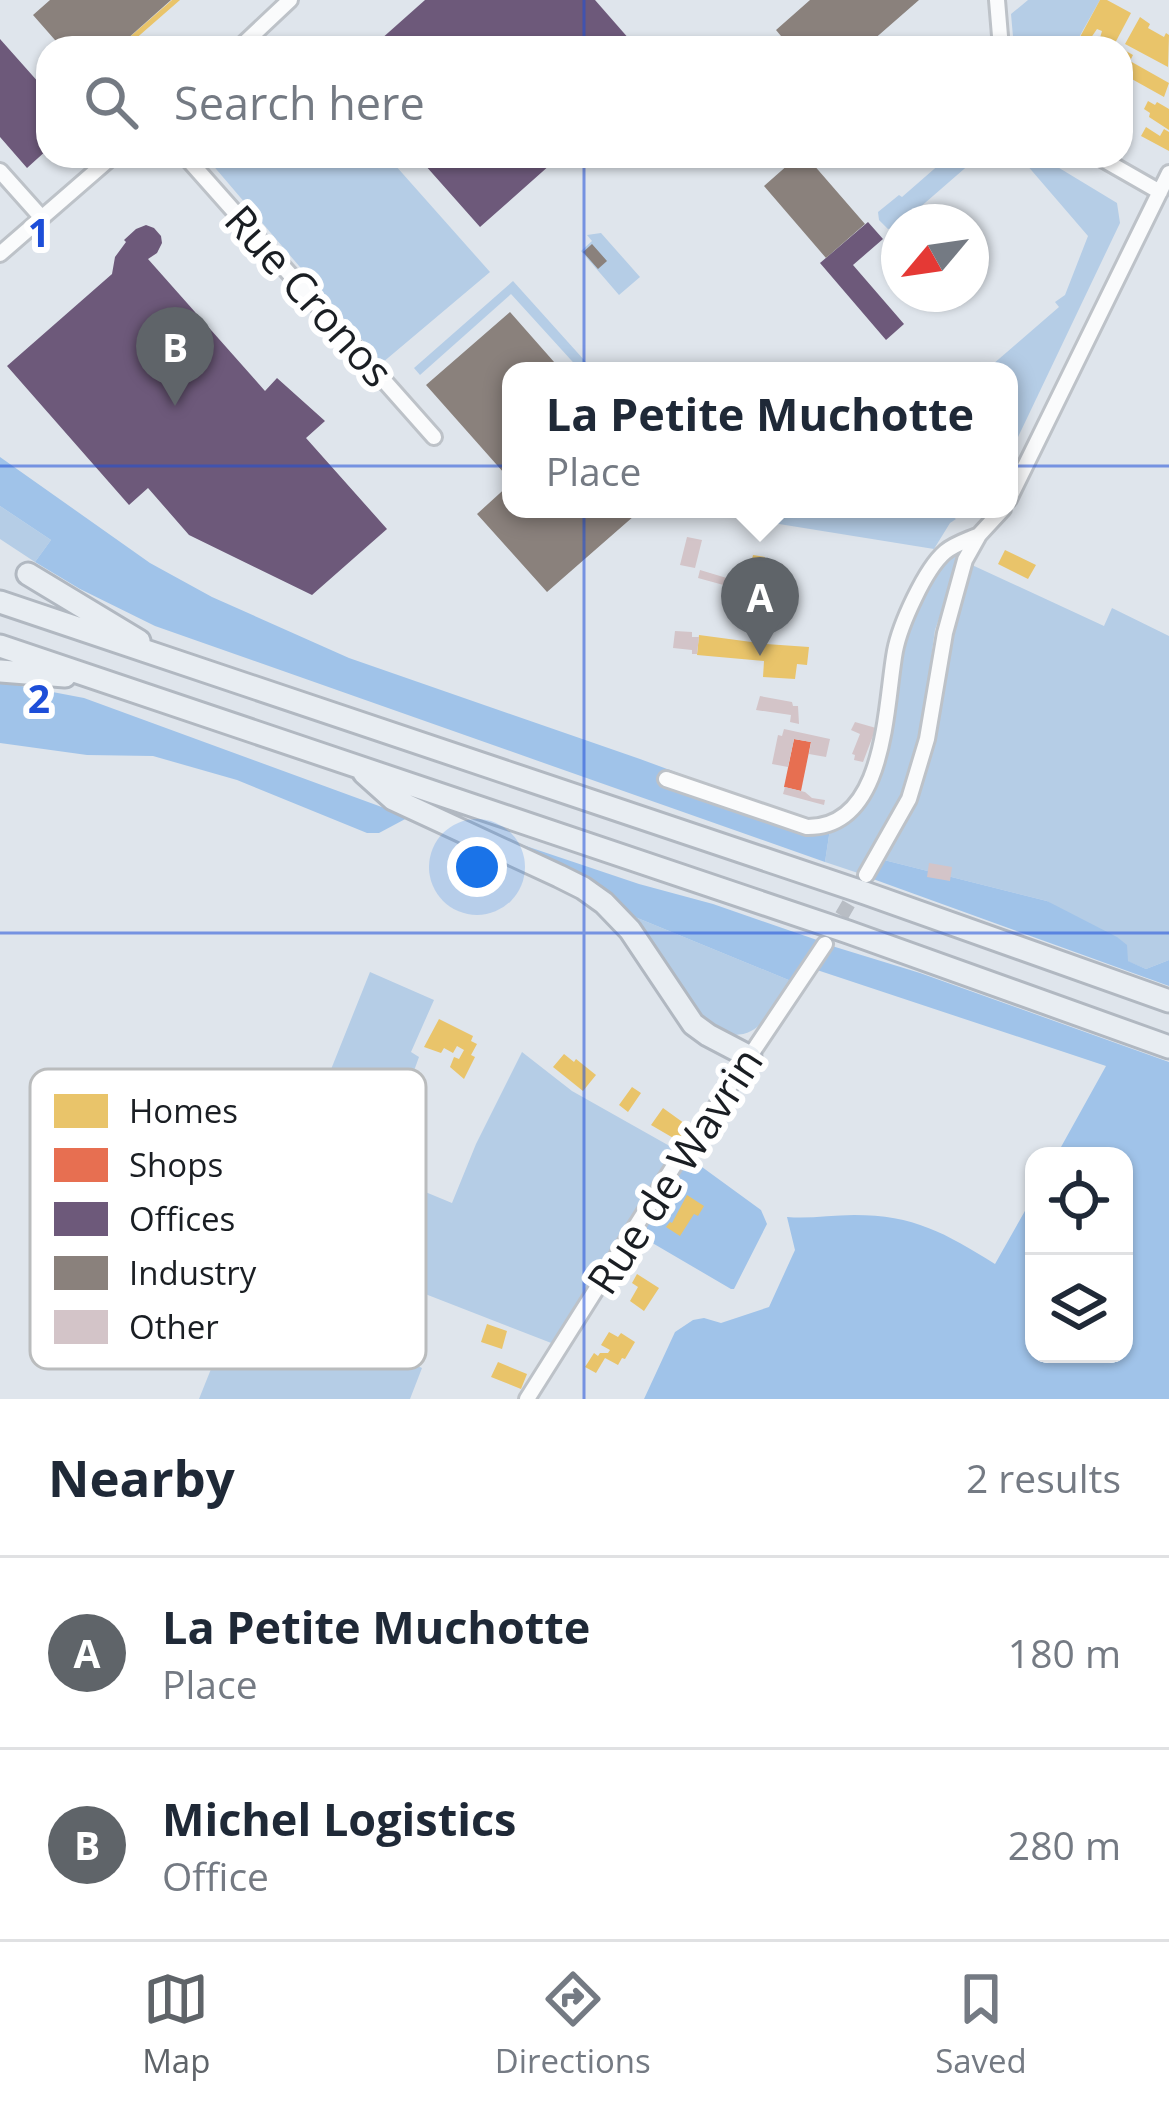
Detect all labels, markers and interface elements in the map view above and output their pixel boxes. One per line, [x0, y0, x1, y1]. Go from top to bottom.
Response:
search box [36, 36, 1133, 168]
icon: search [78, 69, 144, 135]
text: Search here [174, 72, 425, 133]
street label: Rue Cronos [213, 192, 407, 398]
north arrow [881, 204, 989, 312]
text: 1 [28, 205, 50, 258]
pin: B [136, 307, 214, 406]
popup [502, 362, 1018, 518]
text: La Petite Muchotte [546, 383, 974, 444]
text: Place [546, 444, 641, 497]
pin: A [721, 557, 799, 656]
text: 2 [28, 671, 50, 724]
your location [447, 837, 507, 897]
street label: Rue de Wavrin [573, 1036, 775, 1304]
legend [30, 1069, 426, 1369]
text: Homes [129, 1088, 238, 1133]
text: Shops [129, 1142, 223, 1187]
map controls [1025, 1147, 1133, 1363]
button: locate [1025, 1147, 1133, 1255]
text: Offices [129, 1196, 235, 1241]
text: Industry [129, 1250, 257, 1295]
button: layers [1025, 1255, 1133, 1363]
text: Other [129, 1304, 219, 1349]
text: Nearby [48, 1442, 235, 1512]
text: 2 results [966, 1451, 1121, 1504]
text: La Petite Muchotte [162, 1596, 590, 1657]
text: A [74, 1626, 100, 1679]
text: 180 m [1008, 1626, 1121, 1679]
text: Place [162, 1657, 258, 1710]
text: Michel Logistics [162, 1788, 516, 1849]
text: B [74, 1818, 100, 1871]
text: 280 m [1008, 1818, 1121, 1871]
text: Office [162, 1849, 269, 1902]
tab: Map [142, 1966, 210, 2083]
tab: Directions [495, 1966, 651, 2083]
tab: Saved [935, 1966, 1027, 2083]

